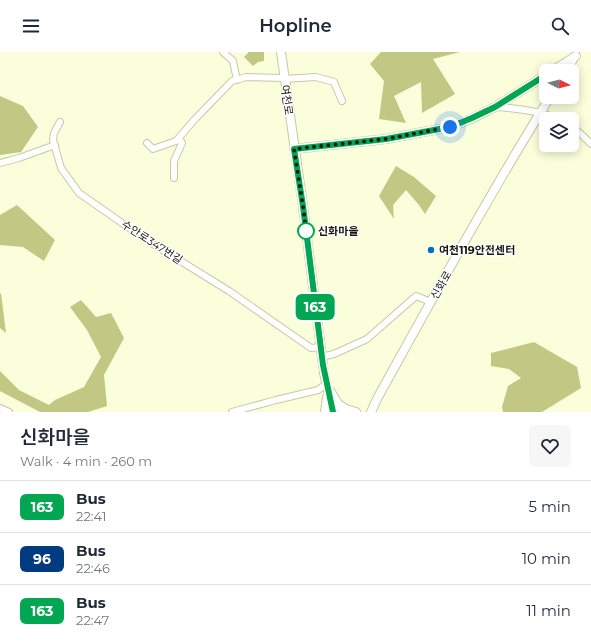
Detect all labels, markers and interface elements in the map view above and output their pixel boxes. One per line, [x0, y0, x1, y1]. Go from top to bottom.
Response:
icon: menu [20, 15, 42, 37]
text: Hopline [259, 15, 332, 37]
icon: search [549, 15, 571, 37]
north arrow [539, 64, 579, 104]
map controls [539, 64, 579, 152]
street label: 여천로 [278, 84, 296, 116]
button: layers [539, 112, 579, 152]
your location [440, 117, 460, 137]
street label: 수안로347번길 [119, 217, 185, 267]
marker: 신화마을 [297, 222, 315, 240]
place label: 신화마을 [318, 224, 358, 238]
place label: 여천119안전센터 [439, 243, 515, 257]
marker: 여천119안전센터 [426, 245, 436, 255]
street label: 신화로 [427, 268, 455, 302]
line badge: 163 [292, 294, 338, 320]
text: 163 [304, 298, 326, 316]
button: heart [529, 425, 571, 467]
text: 신화마을 [20, 426, 90, 449]
text: Walk · 4 min · 260 m [20, 453, 152, 469]
text: Bus [76, 489, 106, 508]
text: 5 min [528, 497, 571, 516]
text: 163 [31, 498, 53, 516]
text: 22:41 [76, 508, 107, 524]
text: Bus [76, 541, 106, 560]
text: 10 min [522, 549, 571, 568]
text: 96 [33, 550, 51, 568]
text: 22:46 [76, 560, 110, 576]
text: Bus [76, 593, 106, 612]
text: 11 min [526, 601, 571, 620]
text: 163 [31, 602, 53, 620]
text: 22:47 [76, 612, 109, 628]

